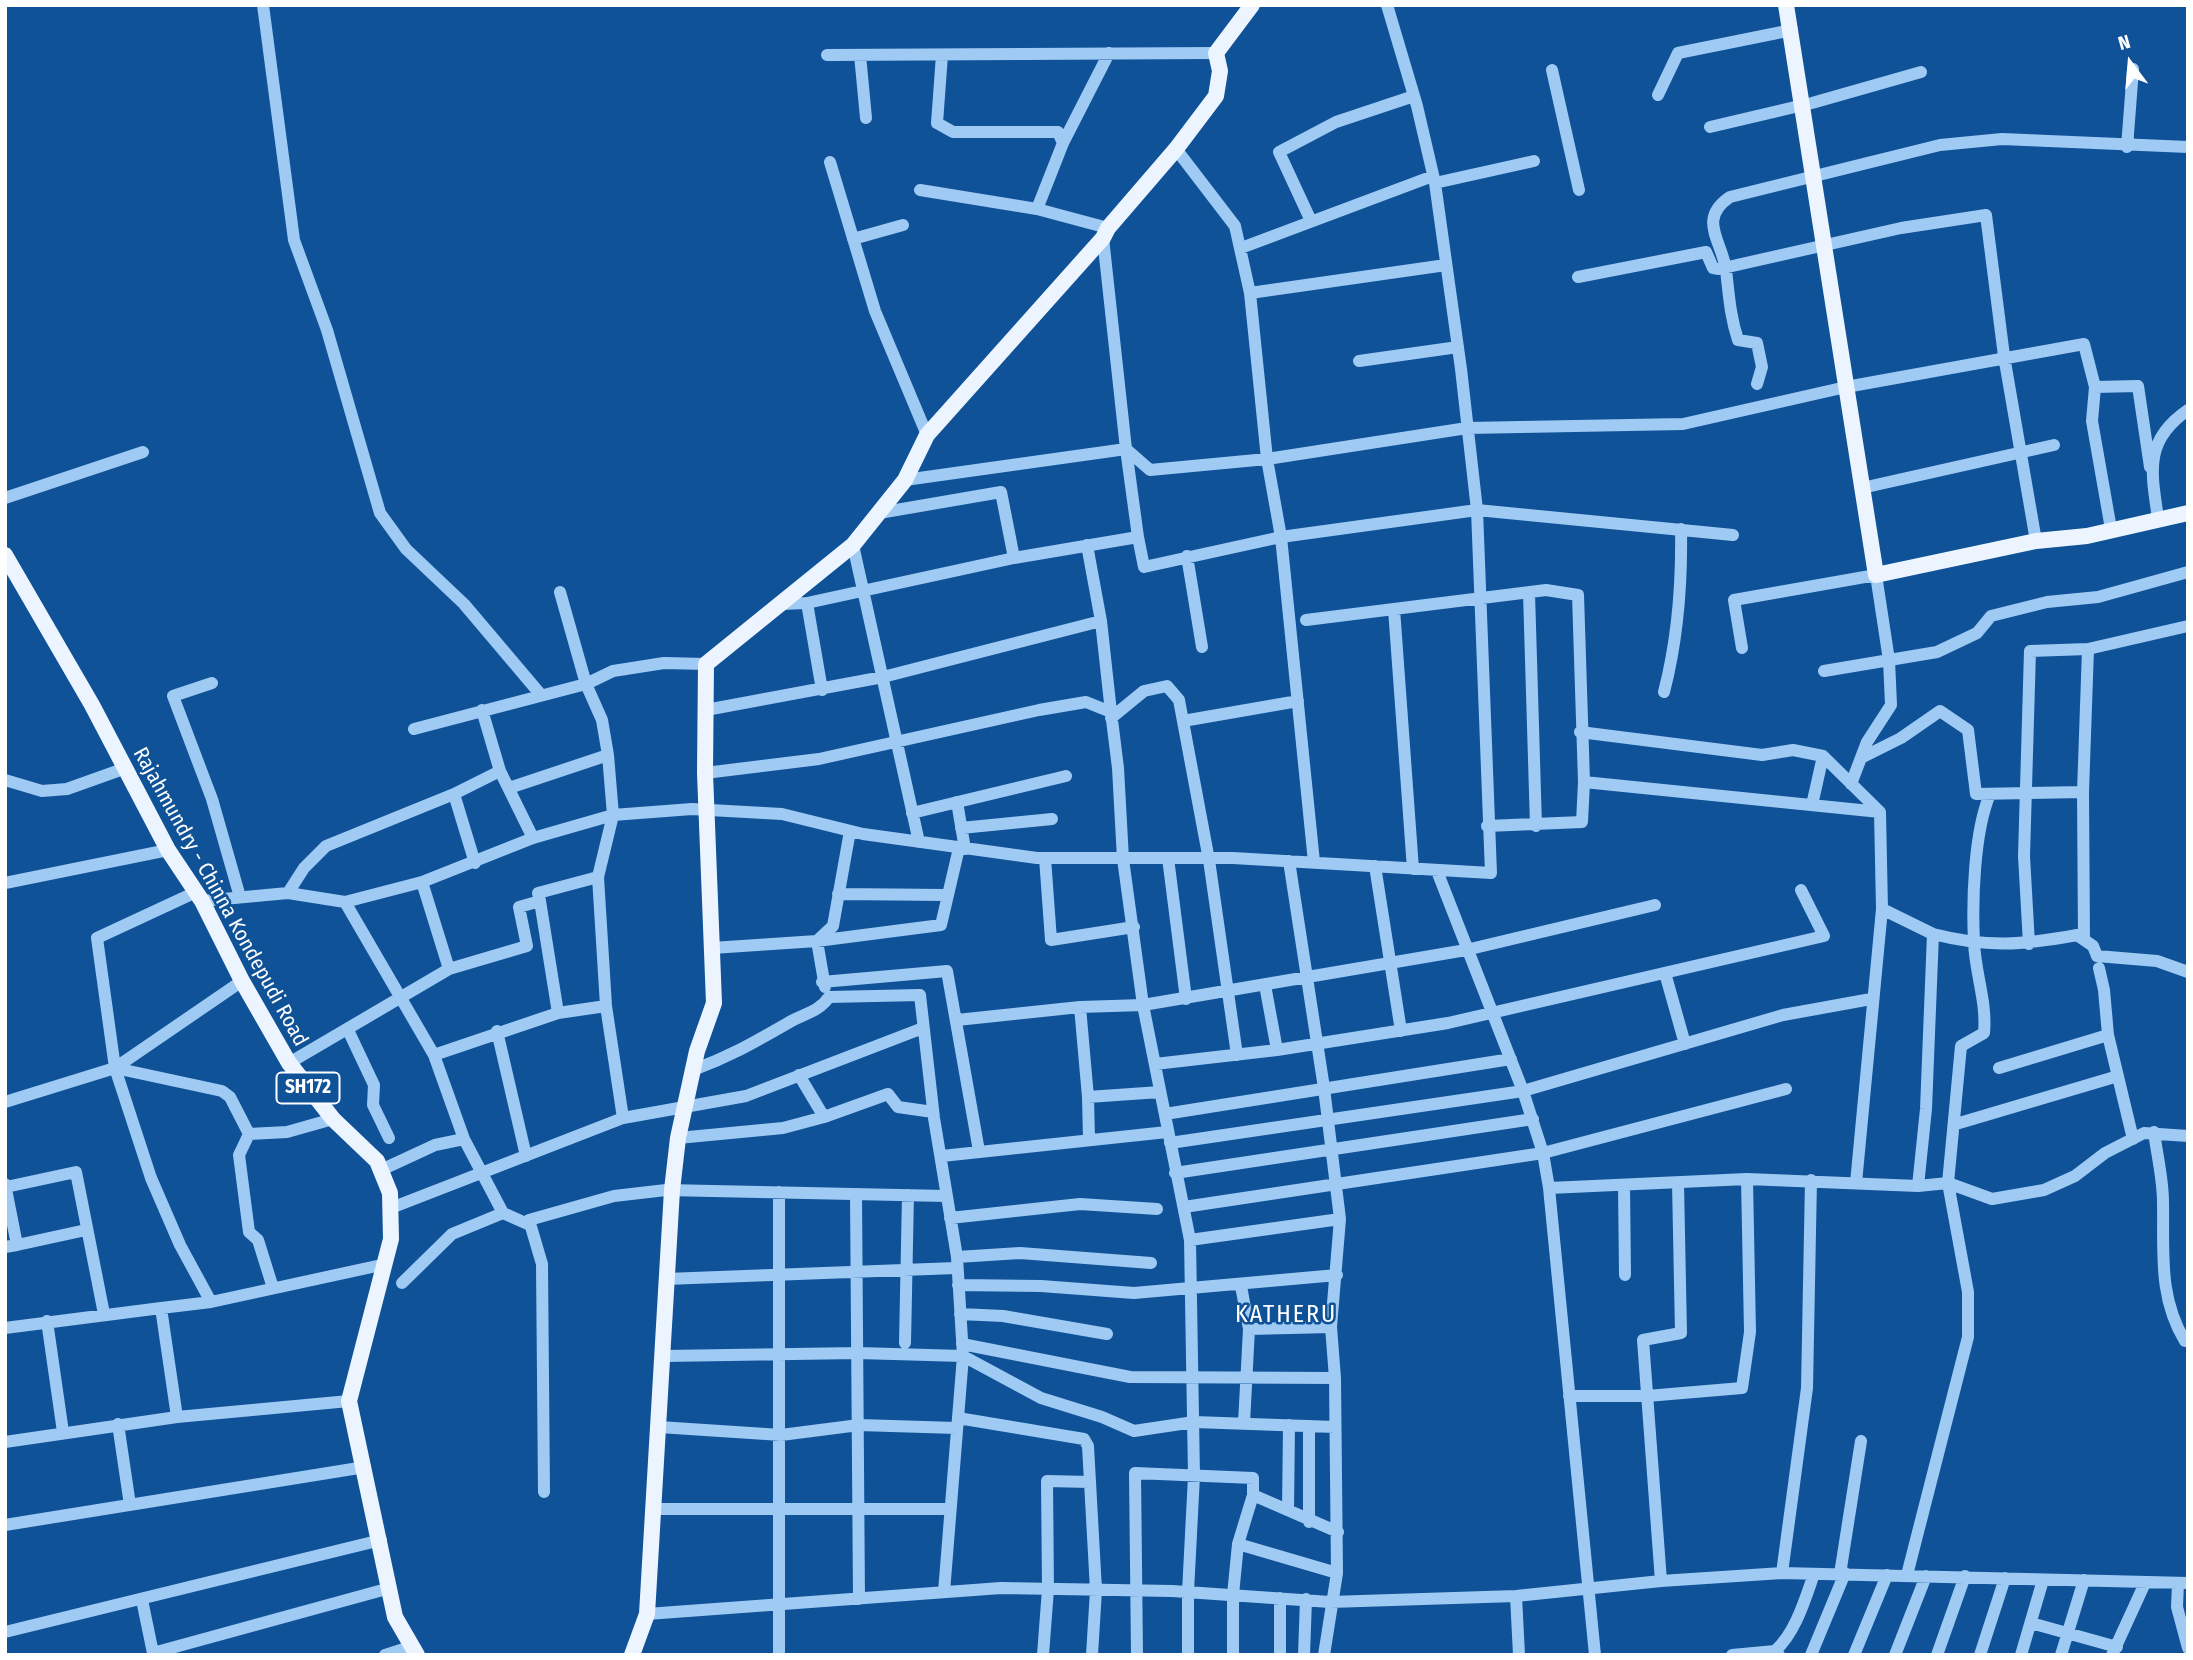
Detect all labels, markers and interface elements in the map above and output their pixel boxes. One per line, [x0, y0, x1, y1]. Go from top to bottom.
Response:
north arrow [2095, 28, 2165, 98]
text: N [2115, 30, 2133, 55]
street label: Rajahmundry - Chinna Kondepudi Road [127, 743, 313, 1051]
road number: SH172 [276, 1072, 340, 1104]
district label: KATHERU [1236, 1301, 1336, 1329]

